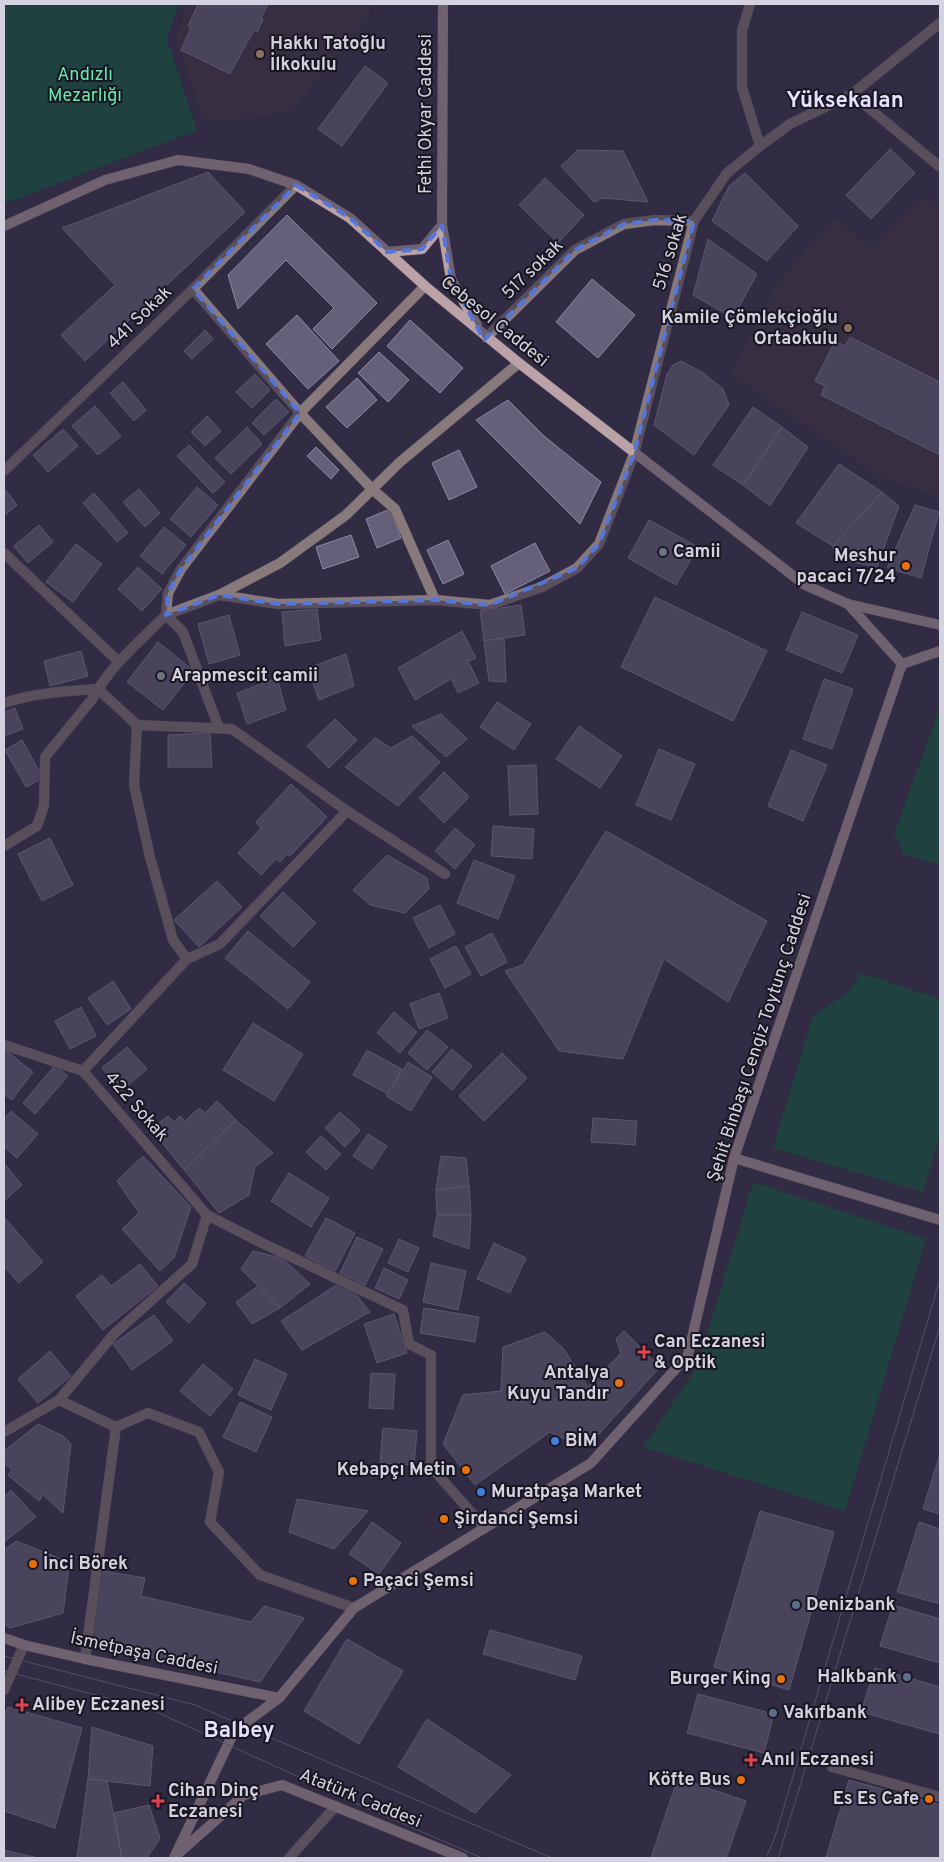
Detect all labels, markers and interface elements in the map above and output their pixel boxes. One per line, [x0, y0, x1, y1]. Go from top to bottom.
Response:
place label: Hakkı Tatoğlu İlkokulu [270, 33, 386, 77]
street label: Fethi Okyar Caddesi [415, 34, 438, 194]
marker: Hakkı Tatoğlu İlkokulu [254, 48, 266, 60]
park label: Andızlı Mezarlığı [48, 64, 122, 108]
district label: Yüksekalan [786, 88, 904, 115]
street label: 516 sokak [648, 211, 694, 293]
street label: 517 sokak [497, 235, 569, 305]
street label: Cebesol Caddesi [435, 271, 553, 373]
street label: 441 Sokak [103, 281, 177, 355]
place label: Kamile Çömlekçioğlu Ortaokulu [661, 307, 838, 351]
marker: Kamile Çömlekçioğlu Ortaokulu [842, 322, 854, 334]
place label: Camii [673, 541, 721, 564]
place label: Meshur pacaci 7/24 [797, 545, 897, 589]
marker: Camii [657, 546, 669, 558]
marker: Meshur pacaci 7/24 [900, 560, 912, 572]
place label: Arapmescit camii [171, 665, 318, 688]
marker: Arapmescit camii [155, 670, 167, 682]
street label: Şehit Binbaşı Cengiz Toytunç Caddesi [702, 891, 818, 1185]
street label: 422 Sokak [99, 1067, 173, 1147]
place label: Can Eczanesi & Optik [654, 1331, 765, 1375]
marker: Can Eczanesi & Optik [638, 1346, 650, 1358]
place label: Antalya Kuyu Tandır [507, 1362, 609, 1406]
marker: Antalya Kuyu Tandır [613, 1377, 625, 1389]
place label: BİM [565, 1428, 597, 1453]
marker: BİM [549, 1435, 561, 1447]
place label: Kebapçı Metin [337, 1459, 456, 1482]
marker: Kebapçı Metin [460, 1464, 472, 1476]
place label: Muratpaşa Market [491, 1481, 642, 1504]
marker: Muratpaşa Market [475, 1486, 487, 1498]
place label: Şirdanci Şemsi [454, 1508, 578, 1531]
marker: Şirdanci Şemsi [438, 1513, 450, 1525]
place label: İnci Börek [43, 1551, 128, 1576]
marker: İnci Börek [27, 1558, 39, 1570]
place label: Paçaci Şemsi [363, 1570, 474, 1593]
marker: Paçaci Şemsi [347, 1575, 359, 1587]
place label: Denizbank [806, 1594, 895, 1617]
marker: Denizbank [790, 1599, 802, 1611]
street label: İsmetpaşa Caddesi [68, 1625, 220, 1681]
place label: Halkbank [817, 1666, 897, 1689]
place label: Burger King [670, 1668, 771, 1691]
marker: Halkbank [901, 1671, 913, 1683]
marker: Burger King [775, 1673, 787, 1685]
place label: Alibey Eczanesi [32, 1694, 165, 1717]
marker: Alibey Eczanesi [16, 1699, 28, 1711]
place label: Vakıfbank [783, 1702, 867, 1725]
marker: Vakıfbank [767, 1707, 779, 1719]
district label: Balbey [203, 1718, 275, 1745]
place label: Anıl Eczanesi [761, 1749, 874, 1772]
marker: Anıl Eczanesi [745, 1754, 757, 1766]
street label: Atatürk Caddesi [296, 1764, 424, 1834]
place label: Köfte Bus [648, 1769, 731, 1792]
marker: Köfte Bus [735, 1774, 747, 1786]
place label: Cihan Dinç Eczanesi [168, 1780, 259, 1824]
place label: Es Es Cafe [833, 1788, 919, 1811]
marker: Es Es Cafe [923, 1793, 935, 1805]
marker: Cihan Dinç Eczanesi [152, 1795, 164, 1807]

